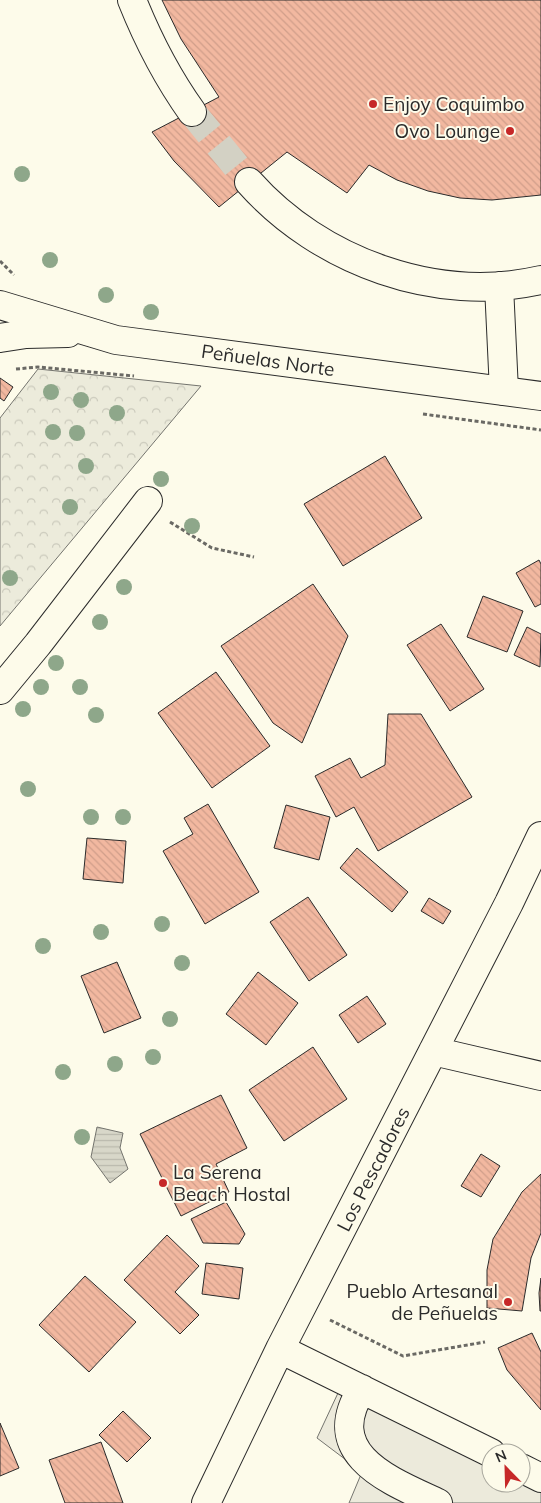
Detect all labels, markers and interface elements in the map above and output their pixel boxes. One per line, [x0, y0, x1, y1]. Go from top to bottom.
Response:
place label: Enjoy Coquimbo [383, 92, 525, 116]
marker: Enjoy Coquimbo [367, 98, 379, 110]
place label: Ovo Lounge [395, 119, 500, 143]
marker: Ovo Lounge [504, 125, 516, 137]
street label: Peñuelas Norte [200, 339, 336, 381]
street label: Los Pescadores [331, 1103, 415, 1235]
place label: La Serena Beach Hostal [173, 1160, 290, 1206]
marker: La Serena Beach Hostal [157, 1177, 169, 1189]
place label: Pueblo Artesanal de Peñuelas [347, 1279, 498, 1325]
marker: Pueblo Artesanal de Peñuelas [502, 1296, 514, 1308]
north arrow [481, 1443, 531, 1493]
text: N [493, 1446, 509, 1466]

